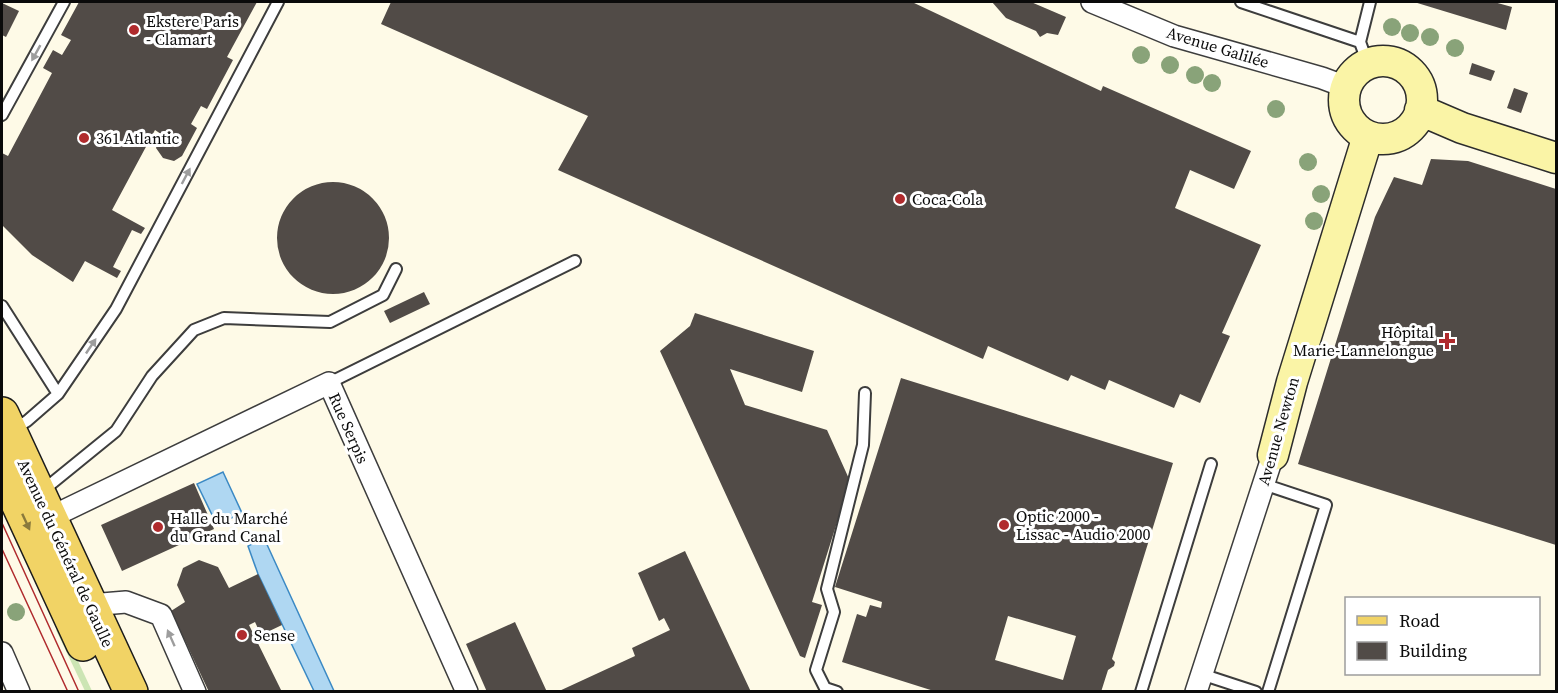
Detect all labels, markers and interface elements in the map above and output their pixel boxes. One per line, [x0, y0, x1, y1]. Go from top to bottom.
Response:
place label: Ekstere Paris - Clamart [146, 10, 239, 50]
street label: Avenue Galilée [1164, 21, 1272, 73]
marker: Ekstere Paris - Clamart [127, 23, 141, 37]
one-way arrow [31, 45, 41, 62]
place label: 361 Atlantic [96, 127, 179, 149]
marker: 361 Atlantic [77, 131, 91, 145]
one-way arrow [181, 167, 191, 184]
place label: Coca-Cola [912, 188, 984, 210]
marker: Coca-Cola [893, 192, 907, 206]
place label: Hôpital Marie-Lannelongue [1293, 321, 1434, 361]
marker: Hôpital Marie-Lannelongue [1438, 332, 1456, 350]
one-way arrow [85, 338, 97, 354]
street label: Avenue Newton [1252, 374, 1304, 488]
street label: Rue Serpis [324, 389, 374, 467]
street label: Avenue du Général de Gaulle [13, 455, 119, 651]
place label: Optic 2000 - Lissac - Audio 2000 [1016, 505, 1150, 545]
place label: Halle du Marché du Grand Canal [170, 507, 288, 547]
one-way arrow [22, 513, 32, 531]
marker: Optic 2000 - Lissac - Audio 2000 [997, 518, 1011, 532]
marker: Halle du Marché du Grand Canal [151, 520, 165, 534]
legend [1345, 597, 1540, 675]
text: Road [1399, 608, 1440, 633]
place label: Sense [254, 624, 295, 646]
marker: Sense [235, 628, 249, 642]
one-way arrow [166, 629, 175, 647]
text: Building [1399, 638, 1467, 663]

